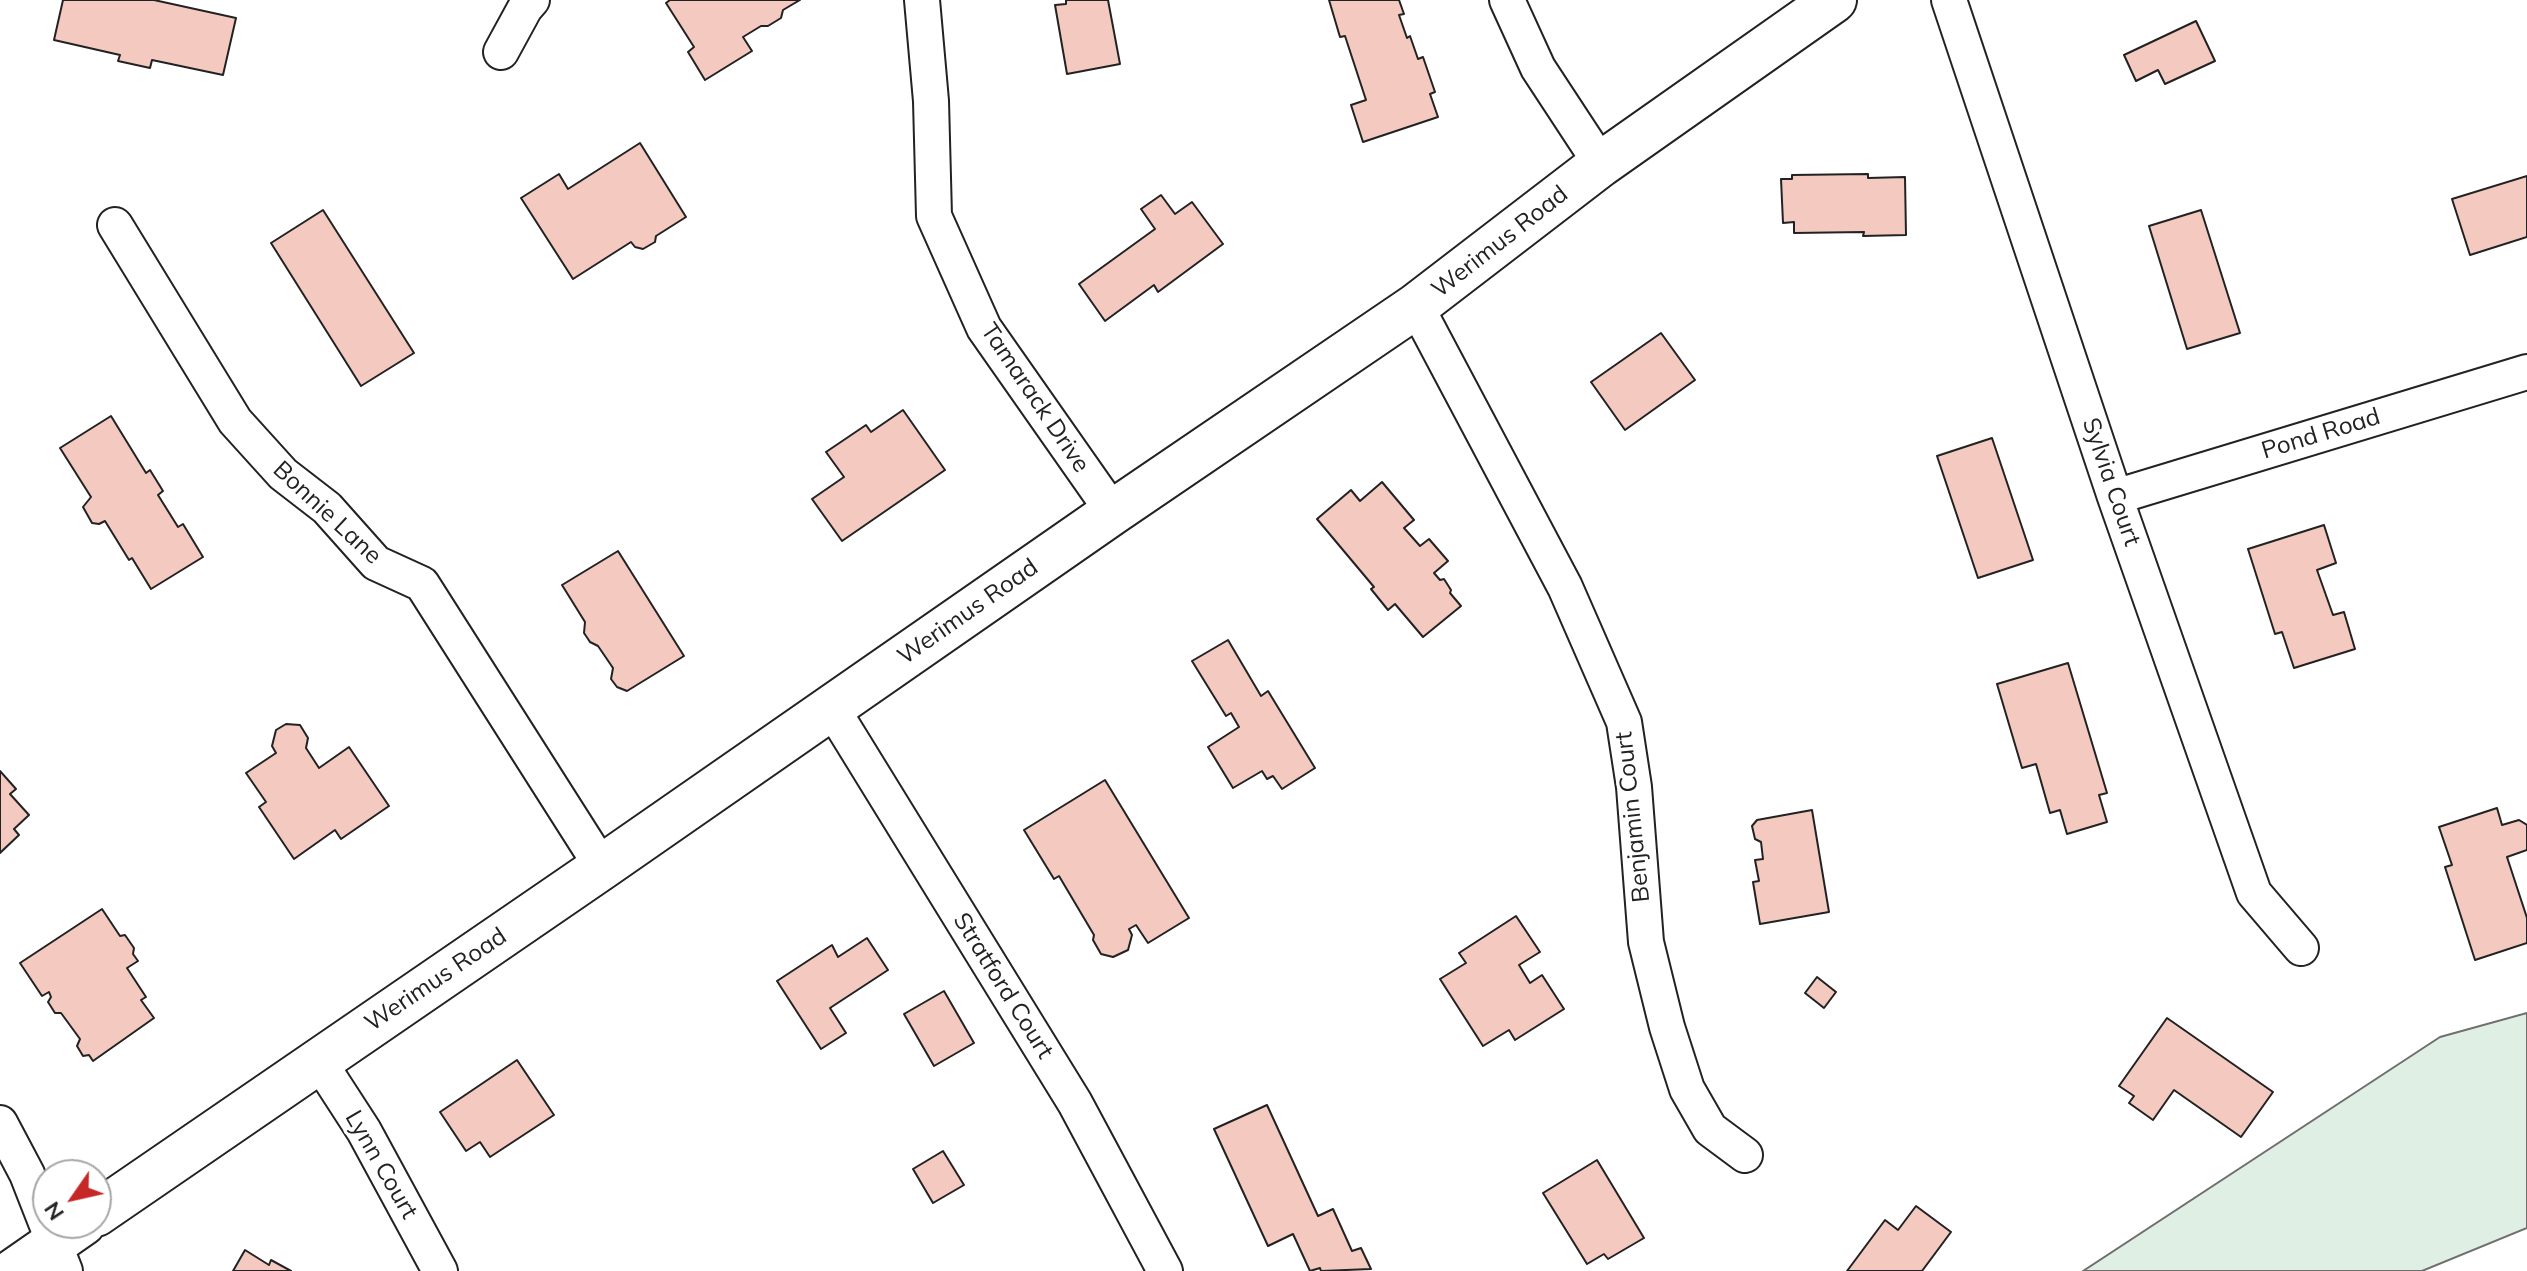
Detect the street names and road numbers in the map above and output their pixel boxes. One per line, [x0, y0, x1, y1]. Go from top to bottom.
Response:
street label: Werimus Road [1426, 180, 1574, 304]
street label: Tamarack Drive [974, 318, 1096, 478]
street label: Pond Road [2258, 402, 2384, 466]
street label: Sylvia Court [2076, 414, 2146, 550]
street label: Bonnie Lane [267, 455, 387, 571]
street label: Werimus Road [892, 553, 1044, 671]
street label: Benjamin Court [1610, 730, 1656, 904]
street label: Stratford Court [947, 908, 1059, 1064]
street label: Werimus Road [360, 922, 512, 1038]
street label: Lynn Court [339, 1106, 423, 1224]

